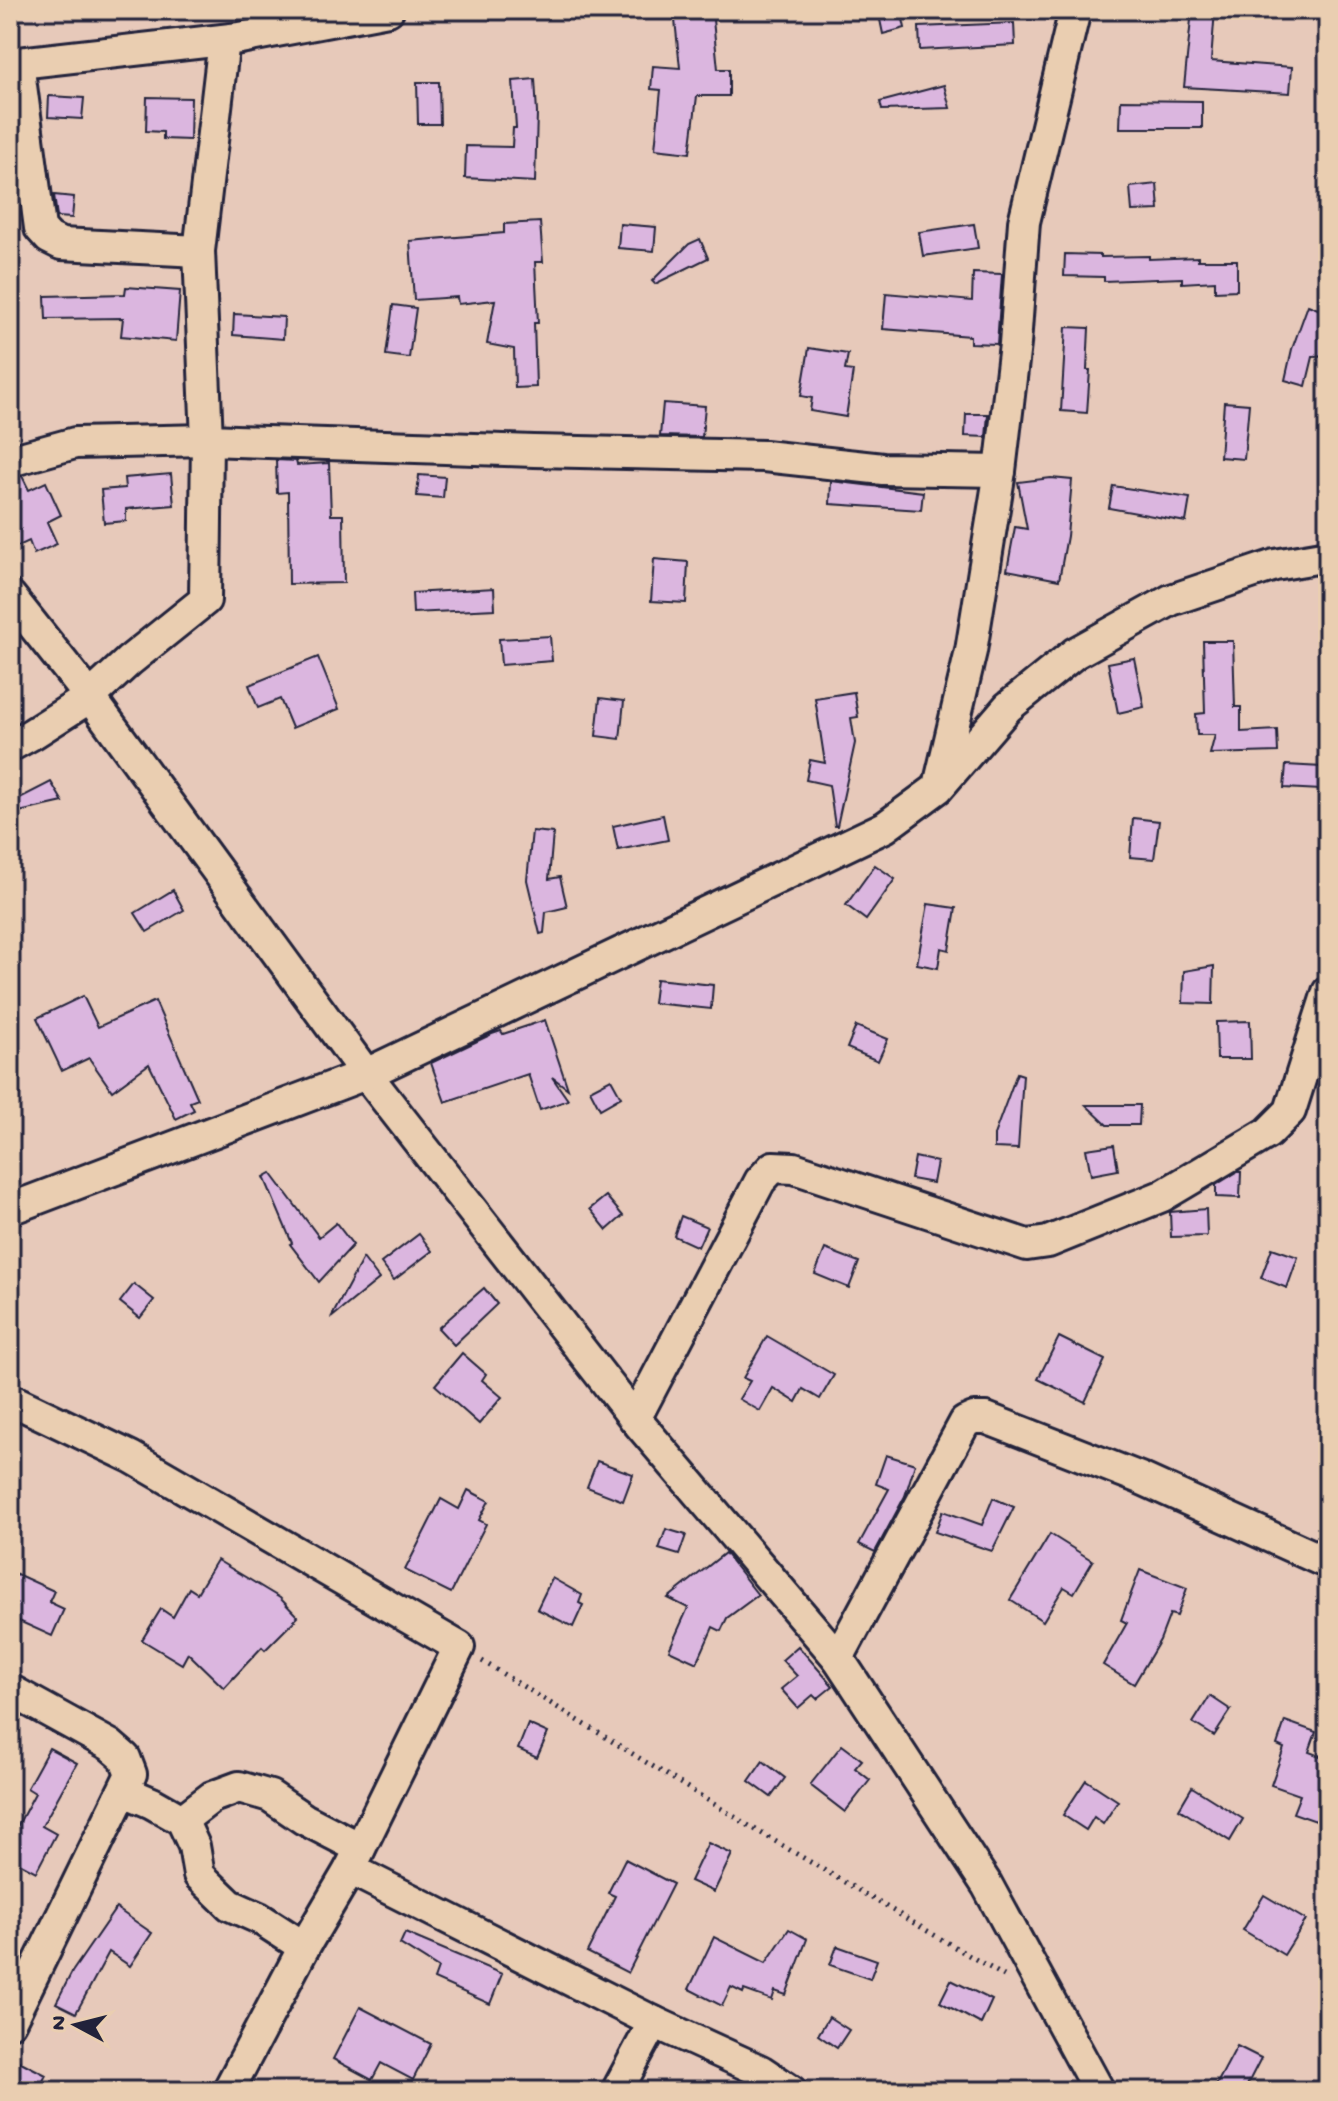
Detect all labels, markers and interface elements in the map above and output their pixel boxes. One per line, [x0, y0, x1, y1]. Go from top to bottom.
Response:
north arrow [36, 1985, 116, 2065]
text: N [46, 2014, 74, 2032]

